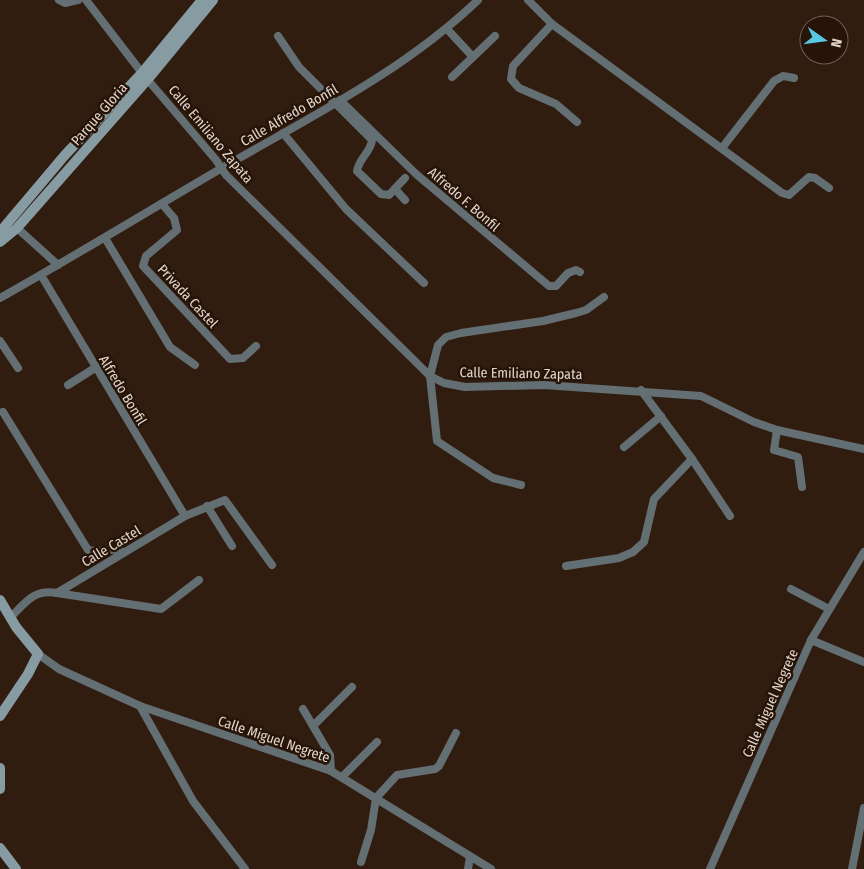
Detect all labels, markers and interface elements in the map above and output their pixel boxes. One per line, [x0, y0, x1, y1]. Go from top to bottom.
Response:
north arrow [799, 15, 849, 65]
text: N [827, 37, 845, 49]
street label: Parque Gloria [68, 79, 131, 149]
street label: Calle Alfredo Bonfil [238, 81, 341, 150]
street label: Calle Emiliano Zapata [165, 82, 257, 187]
street label: Alfredo F. Bonfil [424, 164, 503, 235]
street label: Privada Castel [154, 261, 222, 332]
street label: Alfredo Bonfil [95, 352, 150, 428]
street label: Calle Emiliano Zapata [459, 364, 583, 383]
street label: Calle Castel [79, 522, 144, 571]
street label: Calle Miguel Negrete [739, 646, 802, 760]
street label: Calle Miguel Negrete [216, 712, 332, 767]

